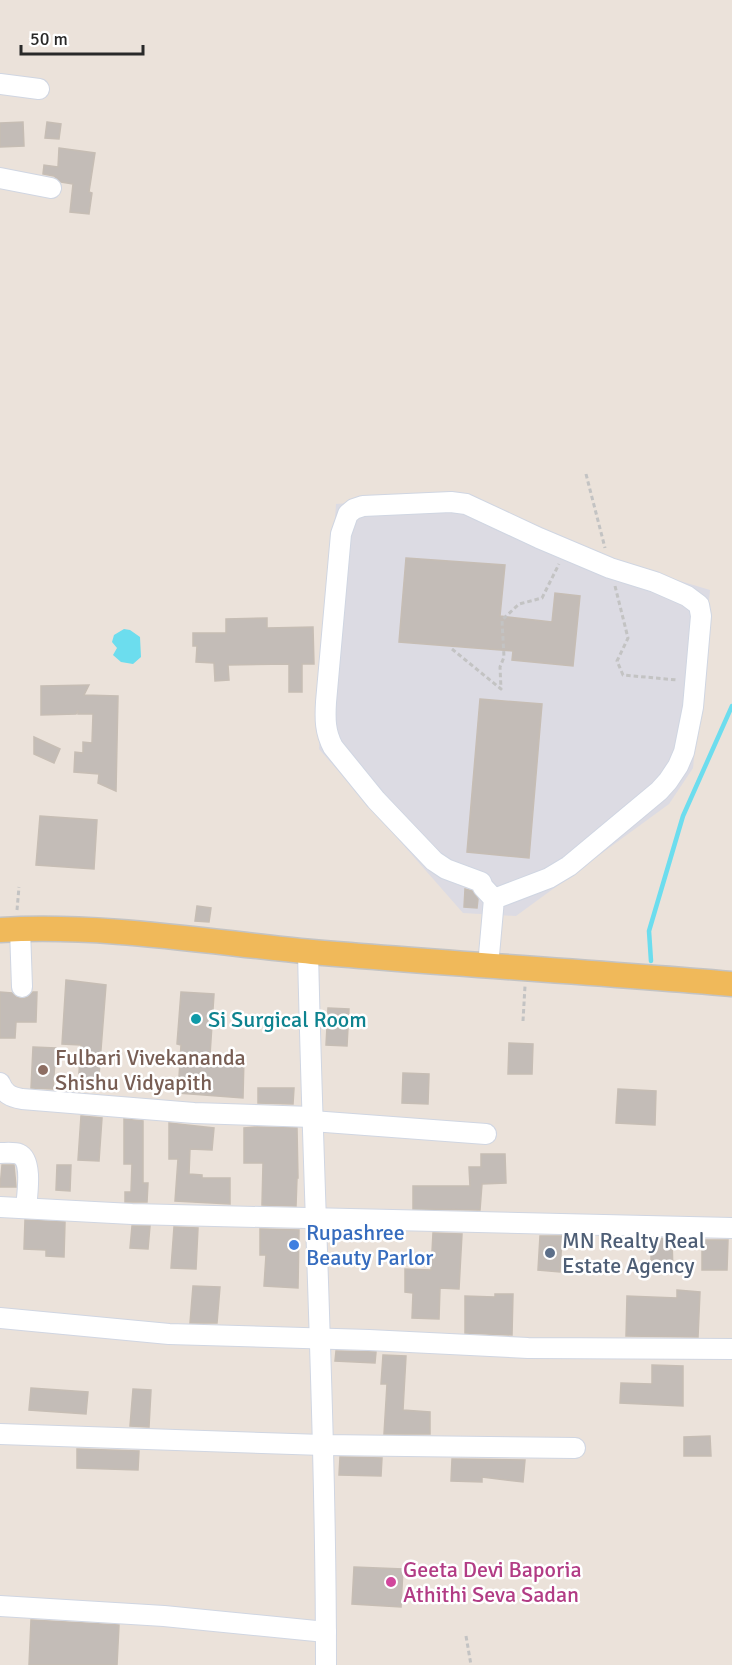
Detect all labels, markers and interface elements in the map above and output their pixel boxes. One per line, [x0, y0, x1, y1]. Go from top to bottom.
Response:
scale bar [21, 18, 142, 56]
text: 50 m [30, 28, 68, 50]
place label: Si Surgical Room [208, 1006, 367, 1033]
marker: Si Surgical Room [189, 1012, 203, 1026]
place label: Fulbari Vivekananda Shishu Vidyapith [55, 1044, 246, 1096]
marker: Fulbari Vivekananda Shishu Vidyapith [36, 1063, 50, 1077]
place label: Rupashree Beauty Parlor [306, 1219, 433, 1271]
place label: MN Realty Real Estate Agency [562, 1227, 705, 1279]
marker: Rupashree Beauty Parlor [287, 1238, 301, 1252]
marker: MN Realty Real Estate Agency [543, 1246, 557, 1260]
place label: Geeta Devi Baporia Athithi Seva Sadan [403, 1556, 582, 1608]
marker: Geeta Devi Baporia Athithi Seva Sadan [384, 1575, 398, 1589]

